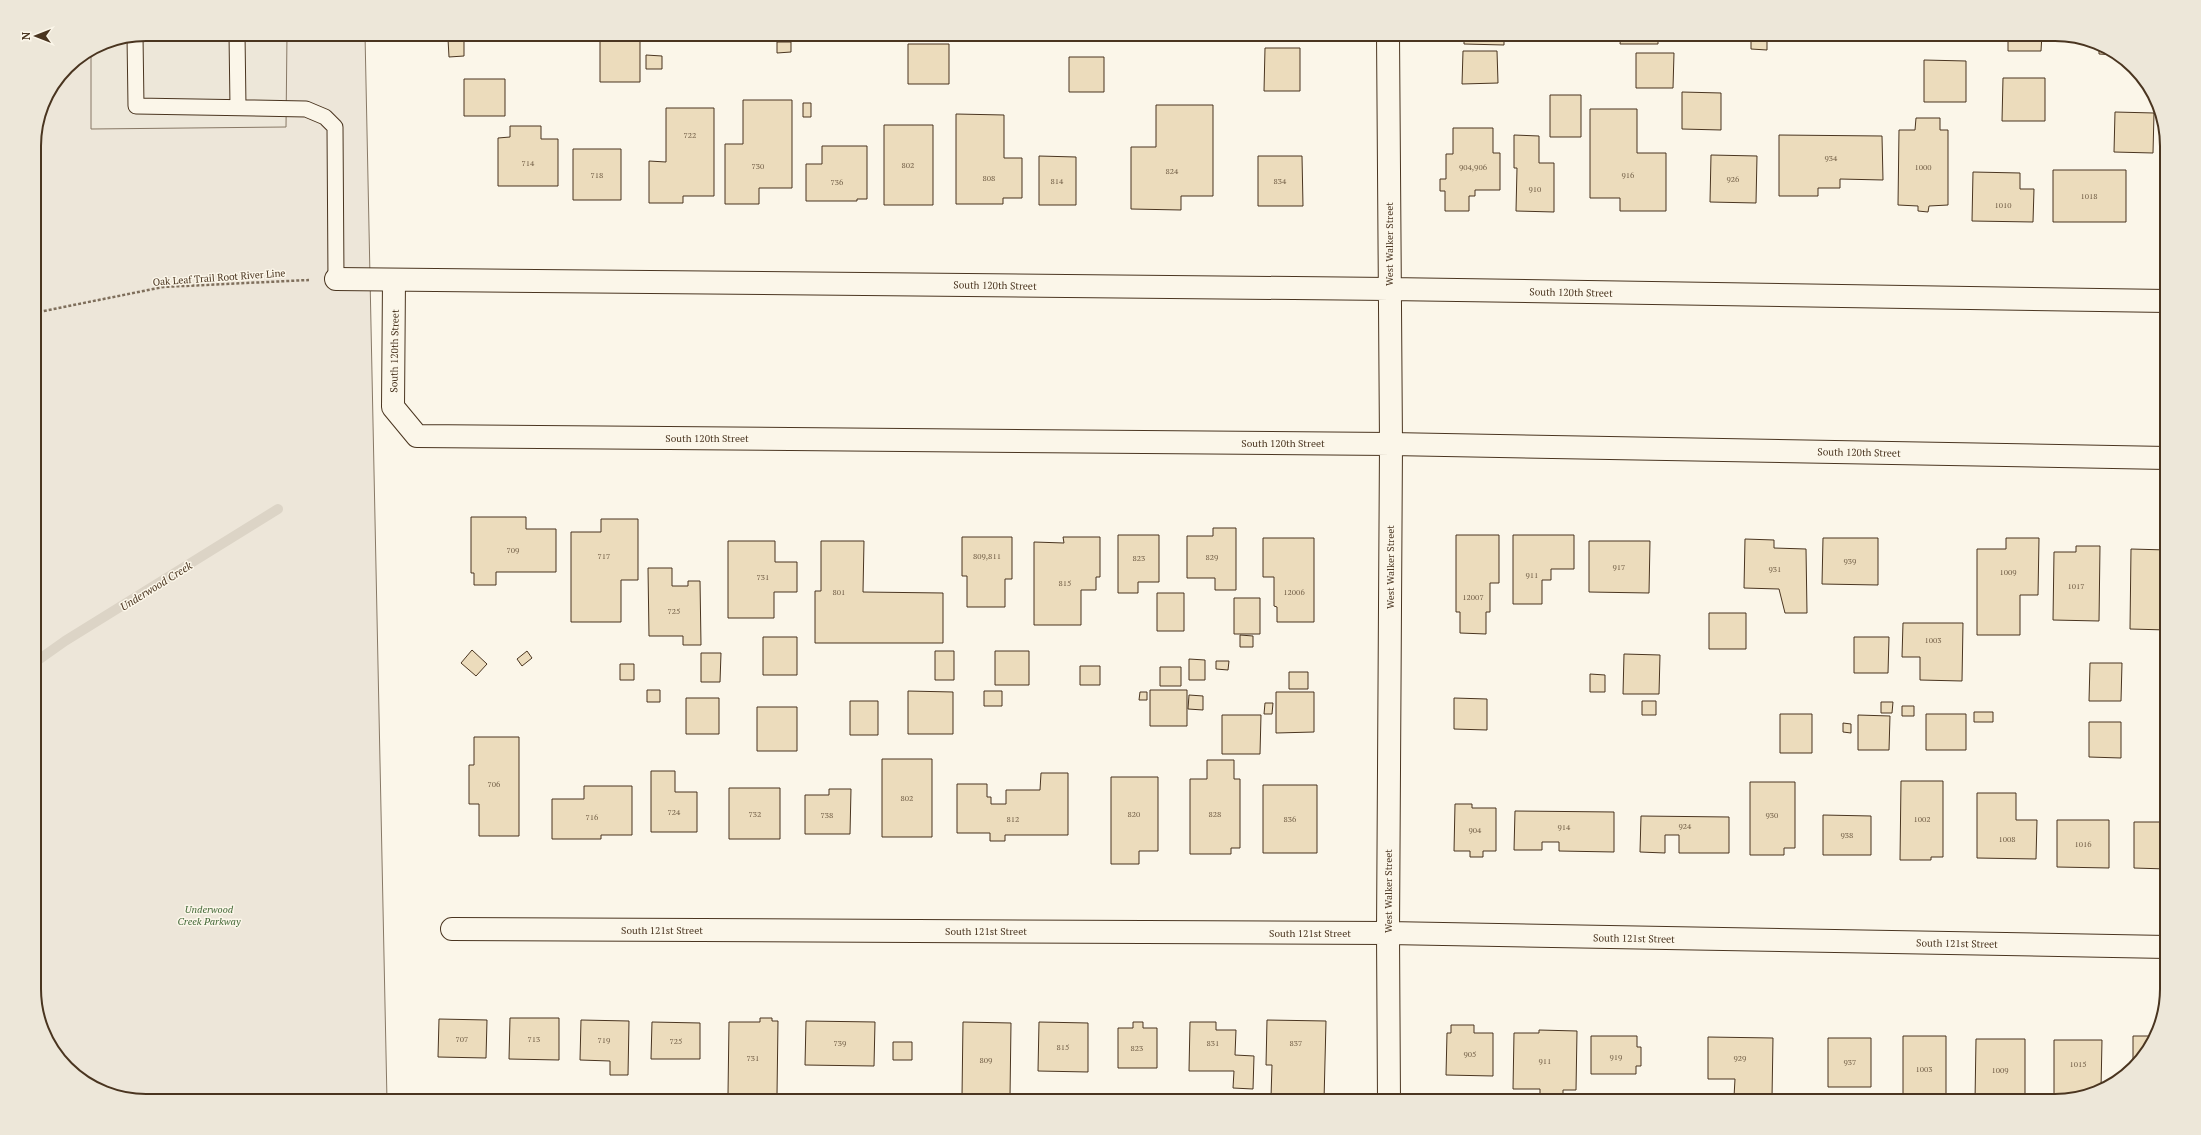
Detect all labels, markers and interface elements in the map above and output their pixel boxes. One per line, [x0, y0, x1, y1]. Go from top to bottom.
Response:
north arrow [16, 16, 56, 56]
text: N [19, 31, 33, 40]
house number: 722 [684, 130, 696, 140]
house number: 934 [1825, 153, 1838, 163]
house number: 714 [522, 158, 535, 168]
house number: 802 [902, 160, 914, 170]
house number: 730 [752, 161, 764, 171]
house number: 904,906 [1459, 162, 1488, 172]
house number: 1000 [1914, 162, 1932, 172]
house number: 824 [1166, 166, 1179, 176]
house number: 718 [591, 170, 603, 180]
house number: 916 [1622, 170, 1635, 180]
house number: 808 [983, 173, 995, 183]
house number: 926 [1727, 174, 1740, 184]
house number: 814 [1051, 176, 1064, 186]
house number: 834 [1274, 176, 1287, 186]
house number: 736 [831, 177, 844, 187]
house number: 910 [1529, 184, 1541, 194]
house number: 1018 [2080, 191, 2098, 201]
house number: 1010 [1994, 200, 2012, 210]
street label: West Walker Street [1383, 202, 1396, 286]
street label: Oak Leaf Trail Root River Line [152, 266, 286, 289]
street label: South 120th Street [953, 278, 1037, 293]
street label: South 120th Street [1529, 285, 1613, 300]
street label: South 120th Street [387, 309, 402, 393]
street label: South 120th Street [665, 432, 749, 445]
street label: South 120th Street [1241, 437, 1325, 450]
street label: South 120th Street [1817, 445, 1901, 460]
street label: West Walker Street [1384, 525, 1397, 609]
house number: 709 [507, 545, 519, 555]
house number: 717 [598, 551, 610, 561]
house number: 809,811 [973, 551, 1001, 561]
house number: 829 [1206, 552, 1218, 562]
house number: 823 [1133, 553, 1145, 563]
house number: 939 [1844, 556, 1856, 566]
water label: Underwood Creek [117, 558, 195, 614]
house number: 917 [1613, 562, 1625, 572]
house number: 931 [1769, 564, 1781, 574]
house number: 1009 [1999, 567, 2017, 577]
house number: 911 [1526, 570, 1538, 580]
house number: 731 [757, 572, 769, 582]
house number: 815 [1059, 578, 1071, 588]
house number: 1017 [2067, 581, 2085, 591]
house number: 801 [833, 587, 845, 597]
house number: 12006 [1283, 587, 1305, 597]
house number: 12007 [1462, 592, 1484, 602]
house number: 725 [668, 606, 680, 616]
house number: 1003 [1924, 635, 1942, 645]
house number: 706 [488, 779, 501, 789]
house number: 802 [901, 793, 913, 803]
house number: 724 [668, 807, 681, 817]
house number: 732 [749, 809, 761, 819]
house number: 820 [1128, 809, 1140, 819]
house number: 828 [1209, 809, 1221, 819]
house number: 738 [821, 810, 833, 820]
house number: 930 [1766, 810, 1778, 820]
house number: 716 [586, 812, 599, 822]
house number: 812 [1007, 814, 1019, 824]
house number: 836 [1284, 814, 1297, 824]
house number: 1002 [1913, 814, 1931, 824]
house number: 924 [1679, 821, 1692, 831]
house number: 914 [1558, 822, 1571, 832]
house number: 904 [1469, 825, 1482, 835]
house number: 938 [1841, 830, 1853, 840]
house number: 1008 [1998, 834, 2016, 844]
house number: 1016 [2074, 839, 2092, 849]
street label: West Walker Street [1382, 849, 1395, 933]
park label: Underwood Creek Parkway [178, 903, 241, 928]
street label: South 121st Street [621, 924, 703, 937]
street label: South 121st Street [945, 925, 1027, 938]
street label: South 121st Street [1269, 927, 1351, 940]
street label: South 121st Street [1593, 931, 1675, 946]
street label: South 121st Street [1916, 936, 1998, 951]
house number: 707 [456, 1034, 468, 1044]
house number: 713 [528, 1034, 540, 1044]
house number: 719 [598, 1035, 610, 1045]
house number: 725 [670, 1036, 682, 1046]
house number: 739 [834, 1038, 846, 1048]
house number: 831 [1207, 1038, 1219, 1048]
house number: 837 [1290, 1038, 1302, 1048]
house number: 815 [1057, 1042, 1069, 1052]
house number: 823 [1131, 1043, 1143, 1053]
house number: 905 [1464, 1049, 1476, 1059]
house number: 919 [1610, 1052, 1622, 1062]
house number: 731 [747, 1053, 759, 1063]
house number: 929 [1734, 1053, 1746, 1063]
house number: 809 [980, 1055, 992, 1065]
house number: 911 [1539, 1056, 1551, 1066]
house number: 937 [1844, 1057, 1856, 1067]
house number: 1015 [2069, 1059, 2087, 1069]
house number: 1003 [1915, 1064, 1933, 1074]
house number: 1009 [1991, 1065, 2009, 1075]

